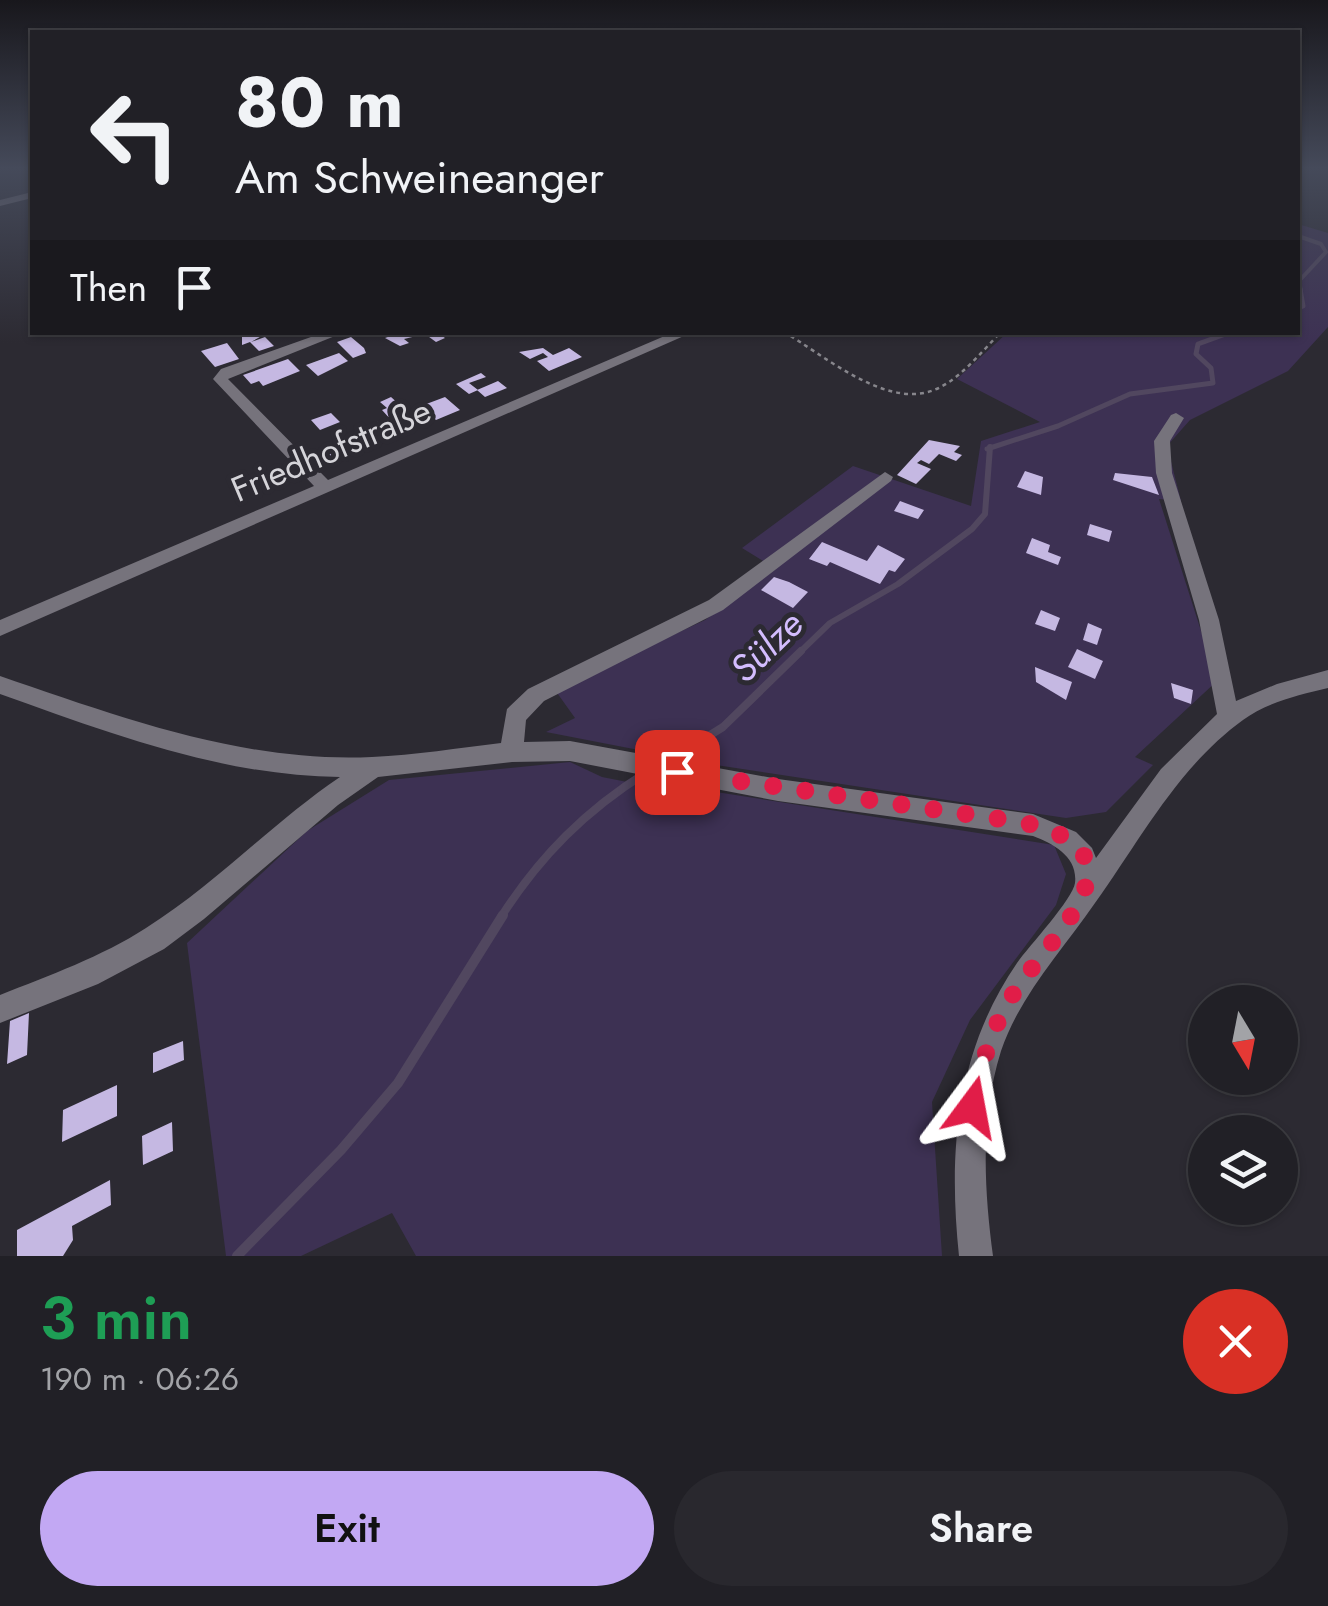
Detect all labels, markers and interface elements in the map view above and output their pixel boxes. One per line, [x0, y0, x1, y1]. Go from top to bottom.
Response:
text: 80 m [235, 52, 404, 153]
icon: left [70, 70, 200, 200]
text: Am Schweineanger [235, 145, 604, 210]
text: Then [70, 260, 147, 315]
icon: arrive [167, 260, 222, 315]
street label: Friedhofstraße [223, 385, 439, 515]
water label: Sülze [717, 597, 815, 695]
pin [635, 730, 720, 815]
icon: arrive [650, 745, 705, 800]
north arrow [1188, 985, 1298, 1095]
map controls [1188, 985, 1298, 1225]
position arrow [920, 1055, 1024, 1159]
button: layers [1188, 1115, 1298, 1225]
text: 3 min [40, 1275, 192, 1362]
button: close [1183, 1289, 1288, 1394]
text: 190 m · 06:26 [40, 1356, 239, 1402]
button: Exit [40, 1471, 654, 1586]
button: Share [674, 1471, 1288, 1586]

